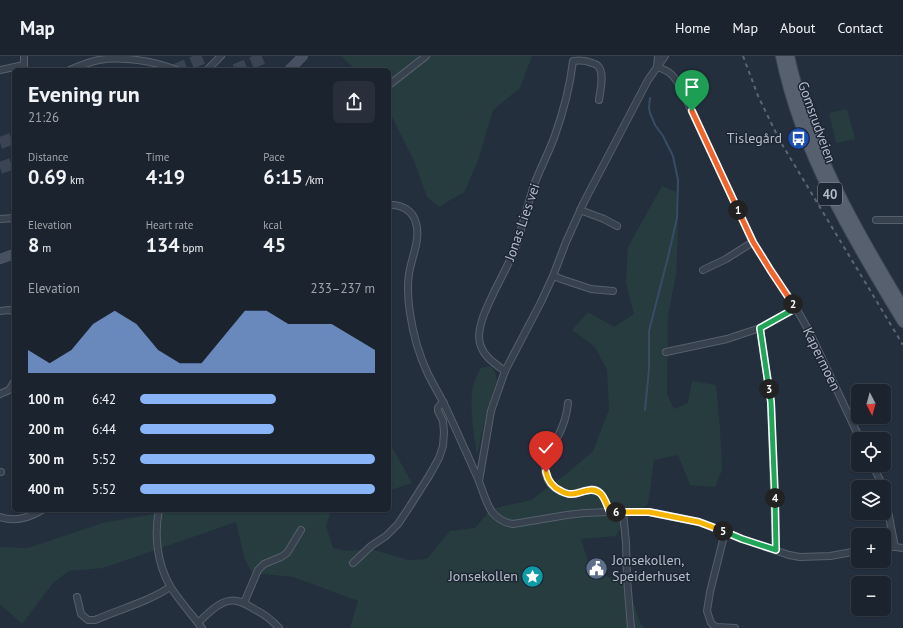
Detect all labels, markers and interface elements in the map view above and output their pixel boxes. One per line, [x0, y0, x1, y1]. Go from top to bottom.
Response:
text: Map [20, 16, 55, 40]
text: Home [675, 19, 710, 37]
text: Map [732, 19, 758, 37]
text: About [780, 19, 816, 37]
text: Contact [838, 19, 883, 37]
pin [675, 70, 709, 111]
icon: arrive [681, 76, 703, 98]
street label: Gomsrudveien [794, 79, 840, 165]
text: Evening run [28, 80, 140, 108]
button: share [333, 81, 375, 123]
text: 21:26 [28, 109, 59, 126]
bus stop icon: Tislegård [785, 125, 811, 151]
place label: Tislegård [727, 129, 782, 147]
text: Distance [28, 150, 68, 164]
text: Time [146, 150, 169, 164]
text: Pace [263, 150, 285, 164]
text: 0.69 [28, 164, 67, 190]
text: 4:19 [146, 164, 185, 190]
text: 6:15 [263, 164, 303, 190]
text: km [67, 173, 84, 187]
text: /km [303, 173, 324, 187]
street label: Jonas Lies vei [500, 181, 544, 264]
road number: 40 [818, 183, 842, 205]
pin: 1 [728, 200, 748, 220]
text: 1 [735, 203, 741, 217]
text: Elevation [28, 218, 72, 232]
text: Heart rate [146, 218, 193, 232]
text: kcal [263, 218, 282, 232]
text: 8 [28, 232, 39, 258]
text: 134 [146, 232, 180, 258]
text: 45 [263, 232, 286, 258]
text: m [39, 241, 51, 255]
text: bpm [180, 241, 203, 255]
text: Elevation [28, 280, 80, 297]
text: 233–237 m [311, 280, 375, 297]
pin: 2 [783, 294, 803, 314]
text: 2 [790, 297, 796, 311]
street label: Kapermoen [799, 324, 845, 394]
pin: 3 [759, 379, 779, 399]
text: 3 [766, 382, 772, 396]
north arrow [851, 384, 891, 424]
map controls [851, 384, 891, 616]
text: 100 m [28, 391, 64, 408]
text: 6:42 [92, 391, 116, 408]
text: 200 m [28, 421, 64, 438]
text: 6:44 [92, 421, 116, 438]
pin [529, 431, 563, 472]
button: locate [851, 432, 891, 472]
icon: check [535, 437, 557, 459]
text: 300 m [28, 451, 64, 468]
text: 5:52 [92, 451, 116, 468]
button: layers [851, 480, 891, 520]
text: 400 m [28, 481, 64, 498]
text: 5:52 [92, 481, 116, 498]
pin: 4 [765, 488, 785, 508]
text: 4 [772, 491, 778, 505]
pin: 6 [606, 502, 626, 522]
text: 6 [613, 505, 619, 519]
pin: 5 [713, 521, 733, 541]
text: 5 [720, 524, 726, 538]
button: + [851, 528, 891, 568]
place label: Jonsekollen, Speiderhuset [611, 551, 690, 585]
public building icon: Jonsekollen, Speiderhuset [583, 555, 609, 581]
place icon: Jonsekollen [520, 563, 546, 589]
place label: Jonsekollen [448, 567, 518, 585]
button: − [851, 576, 891, 616]

